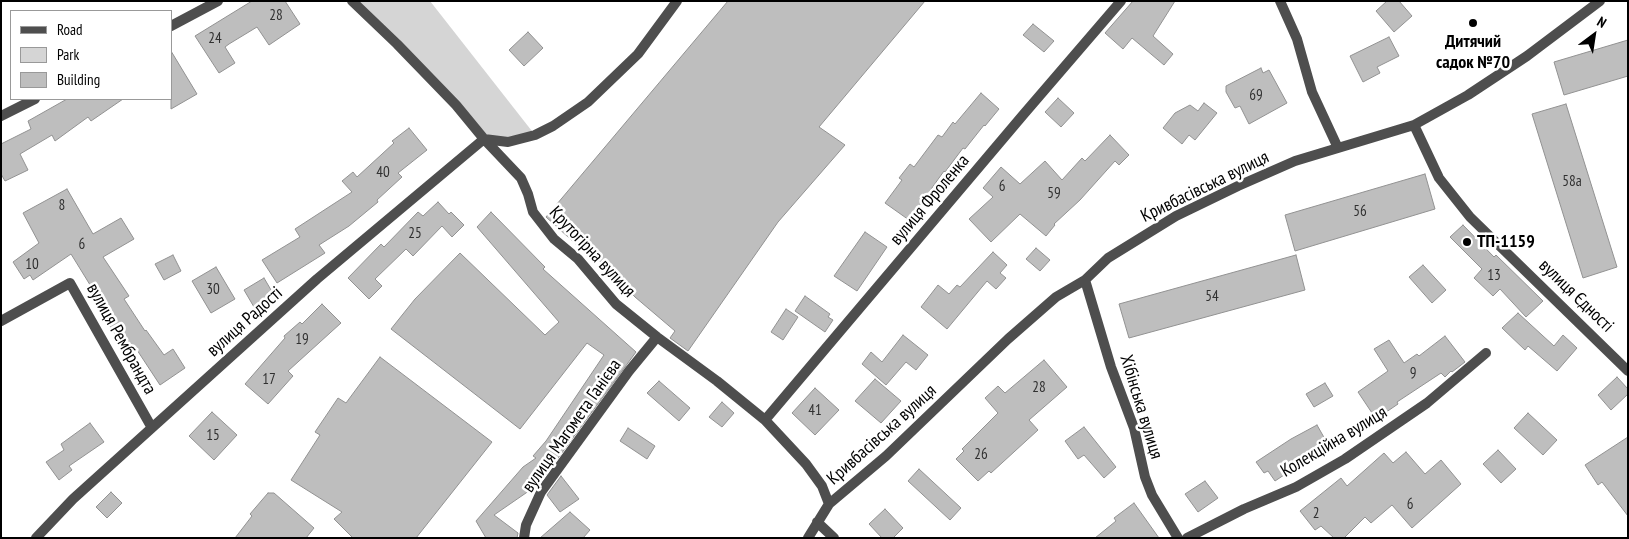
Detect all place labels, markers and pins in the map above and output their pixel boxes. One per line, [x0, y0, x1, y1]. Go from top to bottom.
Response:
marker: Дитячий садок №70 [1467, 17, 1479, 29]
place label: Дитячий садок №70 [1436, 31, 1510, 74]
place label: ТП-1159 [1477, 231, 1535, 253]
marker: ТП-1159 [1461, 236, 1473, 248]

